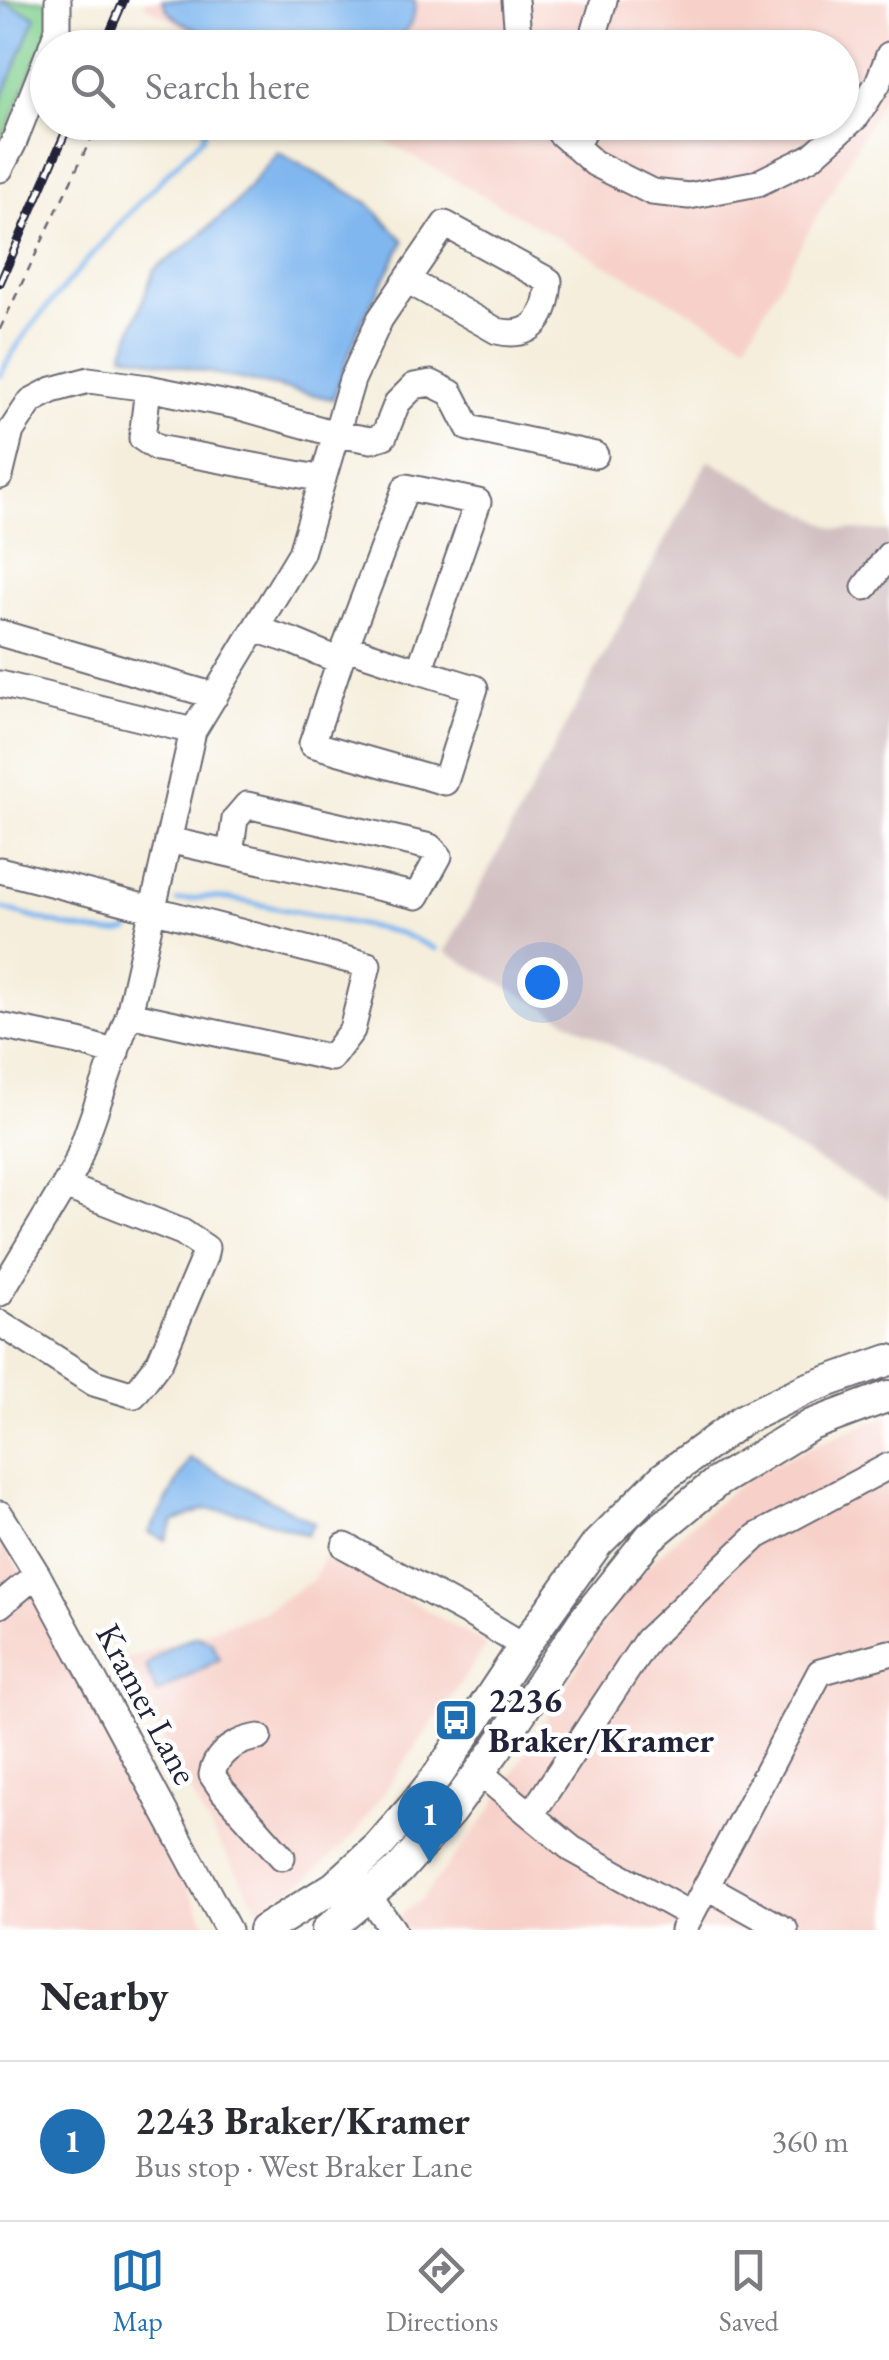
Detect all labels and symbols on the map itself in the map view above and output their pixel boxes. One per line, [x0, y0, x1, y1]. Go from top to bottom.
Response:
your location [517, 957, 568, 1008]
street label: Kramer Lane [86, 1616, 209, 1792]
place label: 2236 Braker/Kramer [488, 1677, 714, 1762]
bus stop icon: 2236 Braker/Kramer [433, 1697, 479, 1743]
pin: 1 [398, 1780, 462, 1863]

